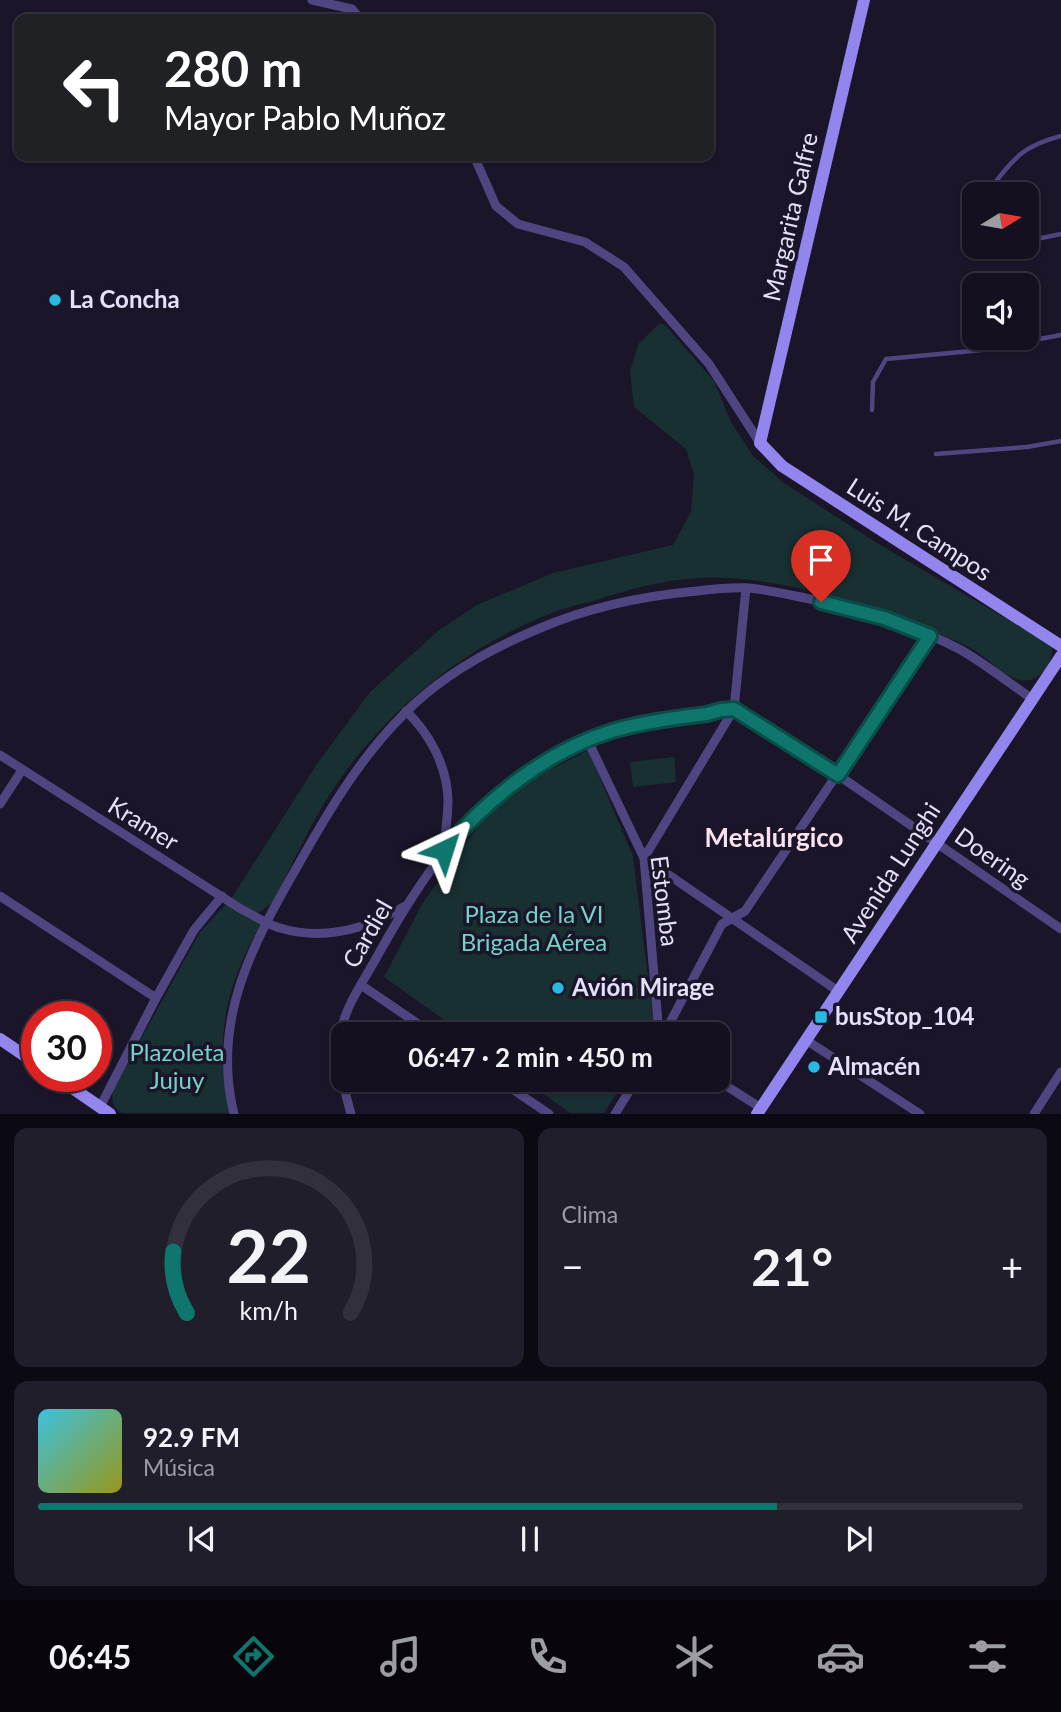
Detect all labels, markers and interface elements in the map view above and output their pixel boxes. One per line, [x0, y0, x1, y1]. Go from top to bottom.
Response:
text: 280 m [164, 39, 302, 97]
icon: left [49, 42, 140, 133]
text: Mayor Pablo Muñoz [164, 98, 446, 137]
street label: Margarita Galfre [756, 129, 823, 304]
north arrow [962, 182, 1040, 259]
map controls [962, 182, 1039, 350]
button: sound [962, 273, 1039, 350]
place label: La Concha [69, 284, 180, 313]
marker: La Concha [47, 292, 63, 308]
street label: Luis M. Campos [842, 471, 998, 586]
pin [791, 530, 851, 602]
icon: arrive [802, 541, 840, 579]
street label: Kramer [103, 790, 185, 856]
street label: Avenida Lunghi [834, 797, 946, 947]
position arrow [407, 813, 481, 887]
district label: Metalúrgico [704, 821, 844, 853]
street label: Doering [950, 821, 1036, 893]
street label: Estomba [646, 854, 685, 948]
street label: Cardiel [336, 894, 398, 972]
park label: Plaza de la VI Brigada Aérea [461, 899, 607, 956]
place label: Avión Mirage [571, 972, 715, 1001]
marker: Avión Mirage [550, 980, 566, 996]
speed limit sign: 30 [21, 1001, 112, 1092]
place label: busStop_104 [835, 1001, 975, 1030]
marker: busStop_104 [813, 1009, 829, 1025]
park label: Plazoleta Jujuy [130, 1037, 224, 1094]
text: 06:47 · 2 min · 450 m [408, 1041, 653, 1073]
place label: Almacén [827, 1051, 921, 1080]
marker: Almacén [806, 1059, 822, 1075]
text: Clima [562, 1200, 618, 1228]
text: 22 [227, 1212, 311, 1300]
text: 21° [751, 1235, 833, 1297]
text: − [562, 1243, 584, 1289]
text: + [1001, 1243, 1023, 1289]
text: km/h [239, 1295, 298, 1325]
text: 92.9 FM [143, 1421, 240, 1453]
text: Música [143, 1453, 215, 1481]
icon: previous [183, 1520, 221, 1558]
icon: pause [511, 1520, 549, 1558]
icon: next [840, 1520, 878, 1558]
icon: directions [229, 1632, 278, 1681]
icon: music [376, 1632, 425, 1681]
icon: phone [523, 1632, 572, 1681]
icon: climate [670, 1632, 719, 1681]
icon: car [816, 1632, 865, 1681]
icon: filters [963, 1632, 1012, 1681]
text: 06:45 [49, 1637, 131, 1676]

